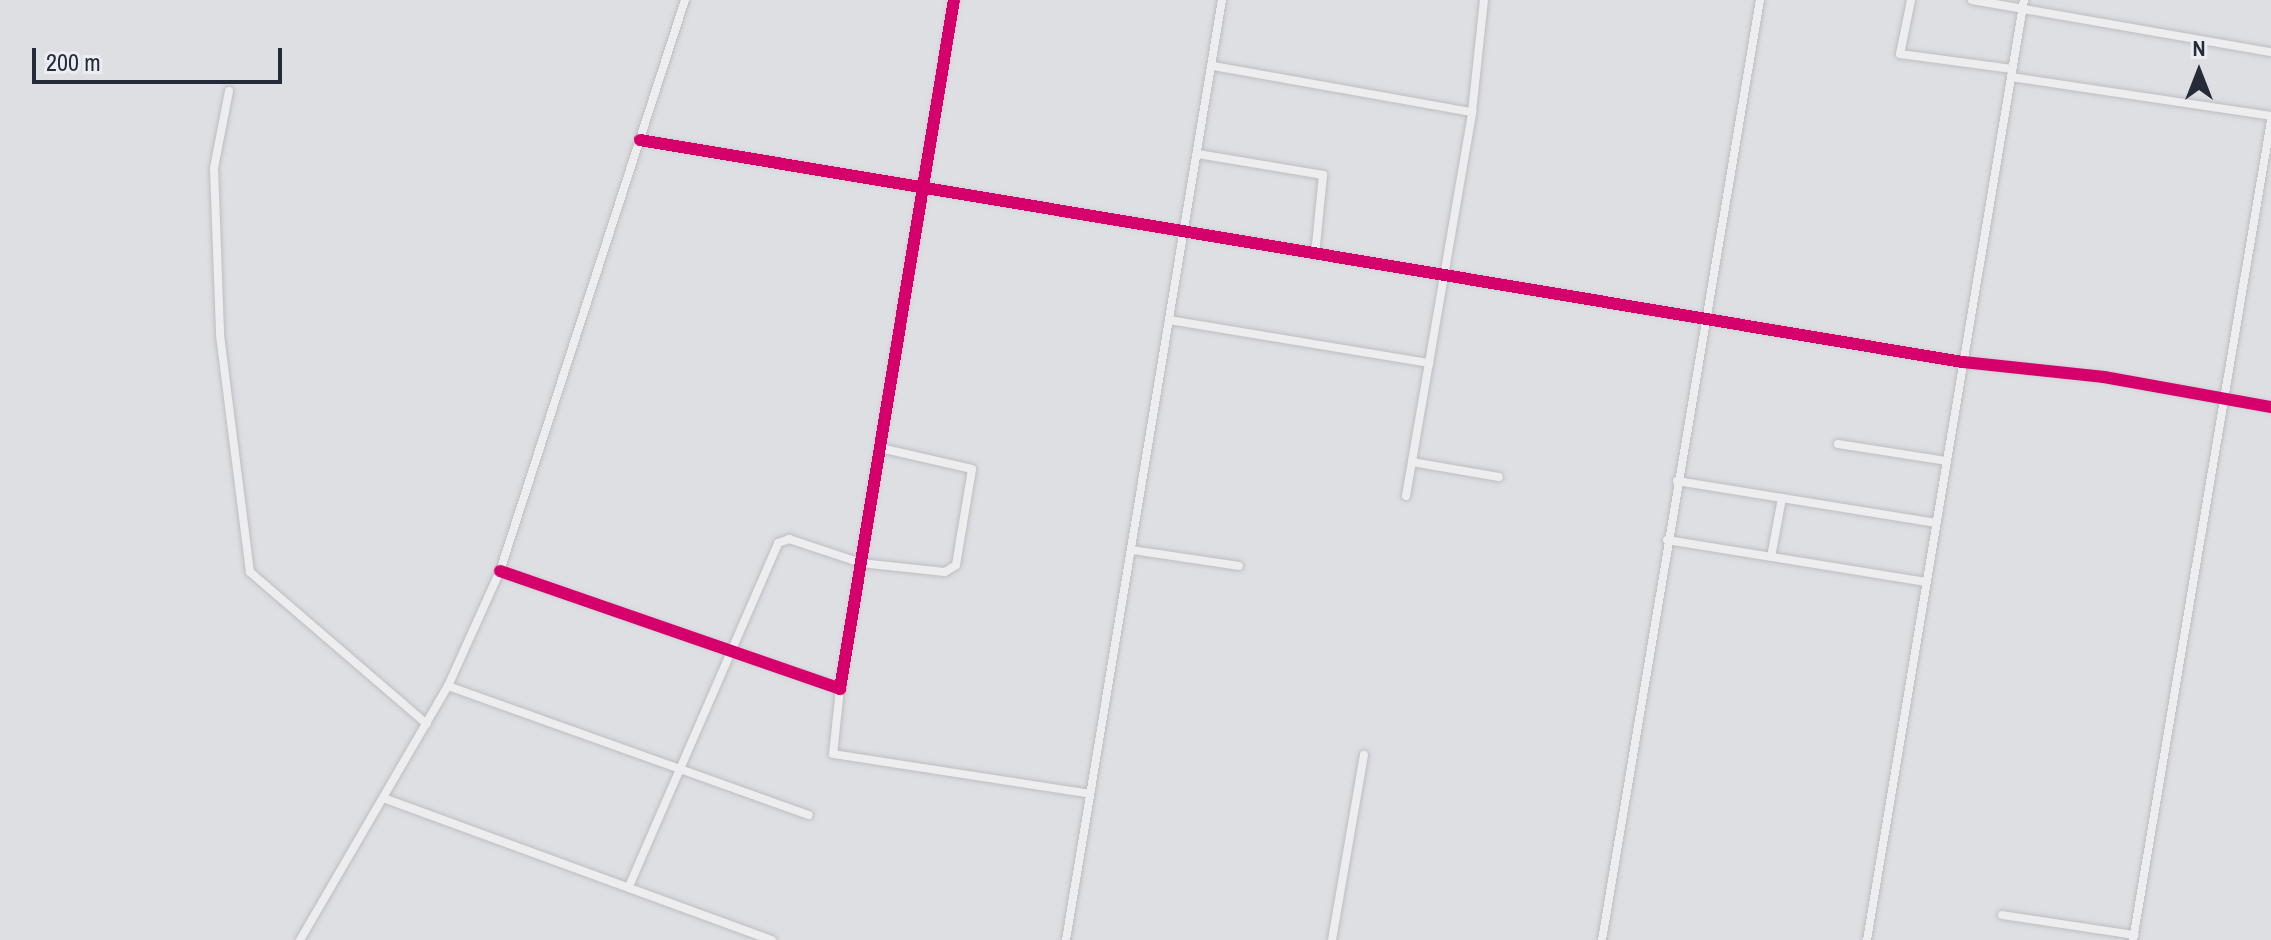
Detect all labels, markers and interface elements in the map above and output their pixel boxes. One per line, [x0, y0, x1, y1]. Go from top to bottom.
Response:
scale bar [36, 32, 286, 82]
north arrow [2159, 32, 2239, 112]
text: N [2192, 33, 2206, 63]
text: 200 m [46, 46, 101, 78]

